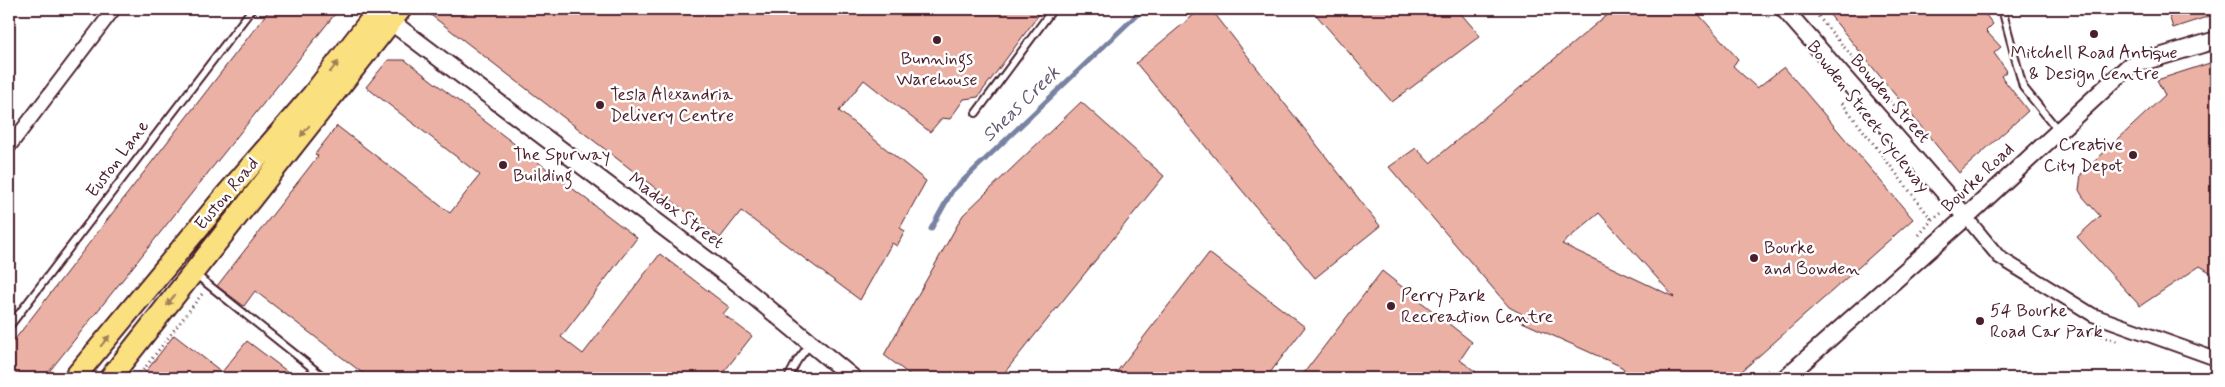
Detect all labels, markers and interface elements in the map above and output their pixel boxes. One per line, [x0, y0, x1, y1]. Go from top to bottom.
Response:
marker: Mitchell Road Antique & Design Centre [2088, 28, 2100, 40]
marker: Bunnings Warehouse [931, 34, 943, 46]
street label: Bowden Street Cycleway [1801, 36, 1935, 198]
place label: Mitchell Road Antique & Design Centre [2010, 41, 2178, 87]
place label: Bunnings Warehouse [896, 47, 978, 92]
street label: Bowden Street [1845, 49, 1936, 149]
water label: Sheas Creek [977, 60, 1066, 147]
one-way arrow [329, 61, 340, 74]
place label: Tesla Alexandria Delivery Centre [610, 83, 734, 128]
marker: Tesla Alexandria Delivery Centre [594, 99, 606, 111]
street label: Euston Lane [81, 115, 155, 203]
one-way arrow [300, 125, 311, 138]
place label: Creative City Depot [2043, 133, 2123, 178]
street label: Bourke Road [1936, 138, 2020, 218]
place label: The Spurway Building [513, 143, 610, 190]
marker: Creative City Depot [2127, 149, 2139, 161]
street label: Euston Road [189, 152, 265, 236]
marker: The Spurway Building [497, 159, 509, 171]
street label: Maddox Street [623, 167, 729, 255]
place label: Bourke and Bowden [1764, 236, 1860, 281]
marker: Bourke and Bowden [1748, 252, 1760, 264]
place label: Perry Park Recreaction Centre [1401, 284, 1554, 329]
one-way arrow [166, 293, 177, 306]
place label: 54 Bourke Road Car Park [1990, 299, 2103, 344]
marker: Perry Park Recreaction Centre [1385, 300, 1397, 312]
marker: 54 Bourke Road Car Park [1974, 315, 1986, 327]
one-way arrow [100, 334, 111, 347]

